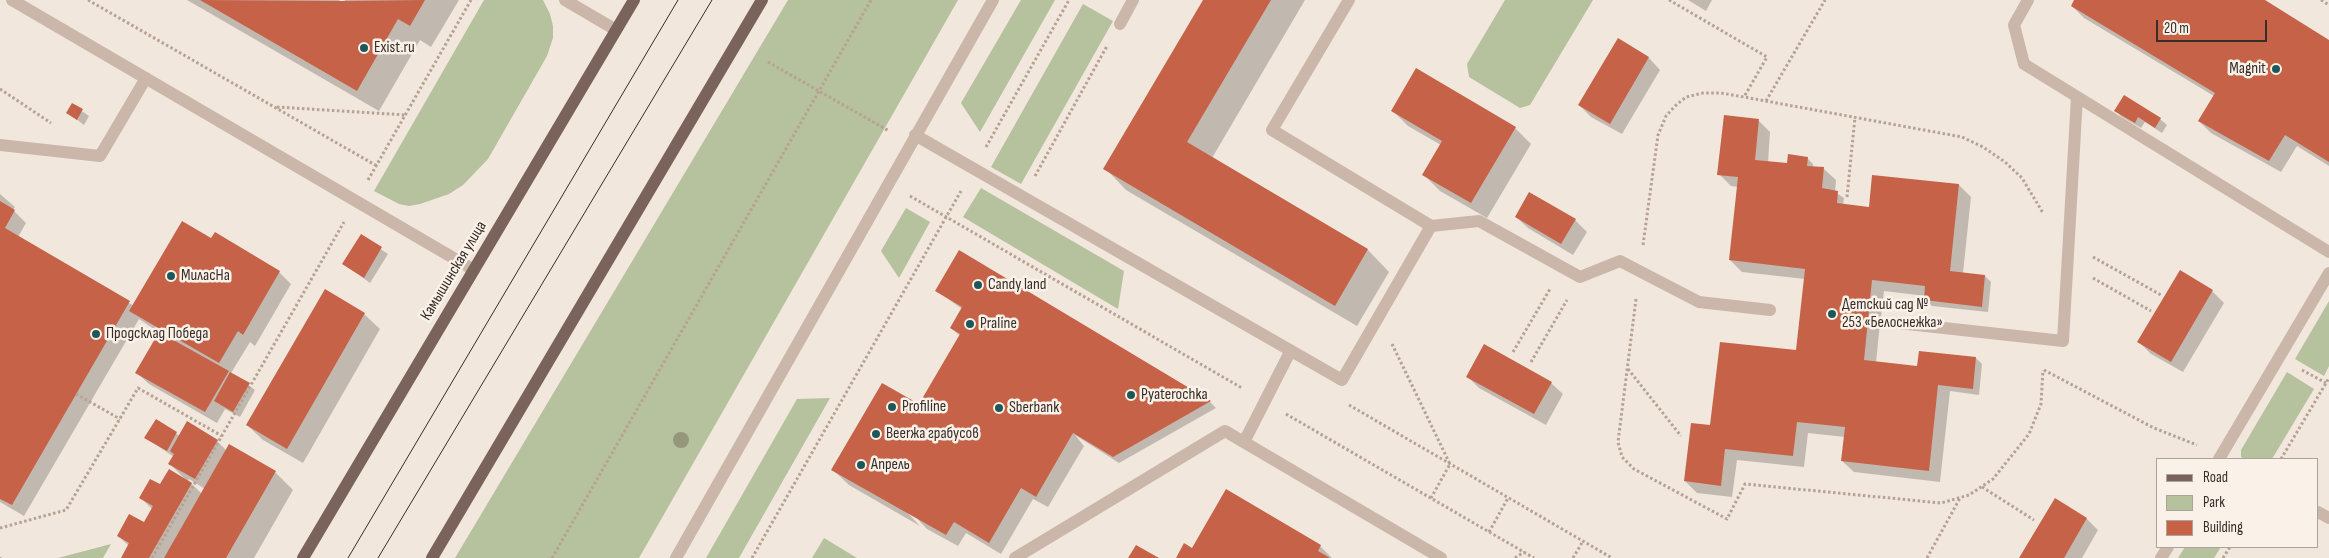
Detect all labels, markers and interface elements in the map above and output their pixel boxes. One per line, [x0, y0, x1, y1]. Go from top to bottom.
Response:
scale bar [2159, 10, 2270, 42]
text: 20 m [2164, 19, 2189, 38]
place label: Exist.ru [374, 38, 415, 58]
marker: Exist.ru [358, 42, 370, 54]
place label: Magnit [2229, 59, 2266, 79]
marker: Magnit [2270, 63, 2282, 75]
street label: Камышинская улица [417, 218, 491, 324]
place label: МиласНа [181, 266, 230, 286]
marker: МиласНа [165, 270, 177, 282]
place label: Candy land [988, 275, 1047, 295]
marker: Candy land [972, 279, 984, 291]
place label: Детский сад № 253 «Белоснежка» [1842, 295, 1943, 333]
marker: Детский сад № 253 «Белоснежка» [1826, 308, 1838, 320]
place label: Praline [980, 314, 1017, 334]
marker: Praline [964, 318, 976, 330]
place label: Продсклад Победа [106, 324, 208, 344]
marker: Продсклад Победа [90, 328, 102, 340]
place label: Pyaterochka [1141, 385, 1208, 405]
marker: Pyaterochka [1125, 389, 1137, 401]
place label: Profiline [902, 397, 946, 417]
place label: Sberbank [1009, 398, 1059, 418]
marker: Profiline [886, 401, 898, 413]
marker: Sberbank [993, 402, 1005, 414]
place label: Beerжа грабусов [886, 424, 979, 444]
marker: Beerжа грабусов [870, 428, 882, 440]
place label: Апрель [871, 455, 910, 475]
legend [2156, 458, 2319, 548]
marker: Апрель [855, 459, 867, 471]
text: Road [2203, 468, 2228, 487]
text: Park [2203, 493, 2225, 512]
text: Building [2203, 518, 2243, 537]

